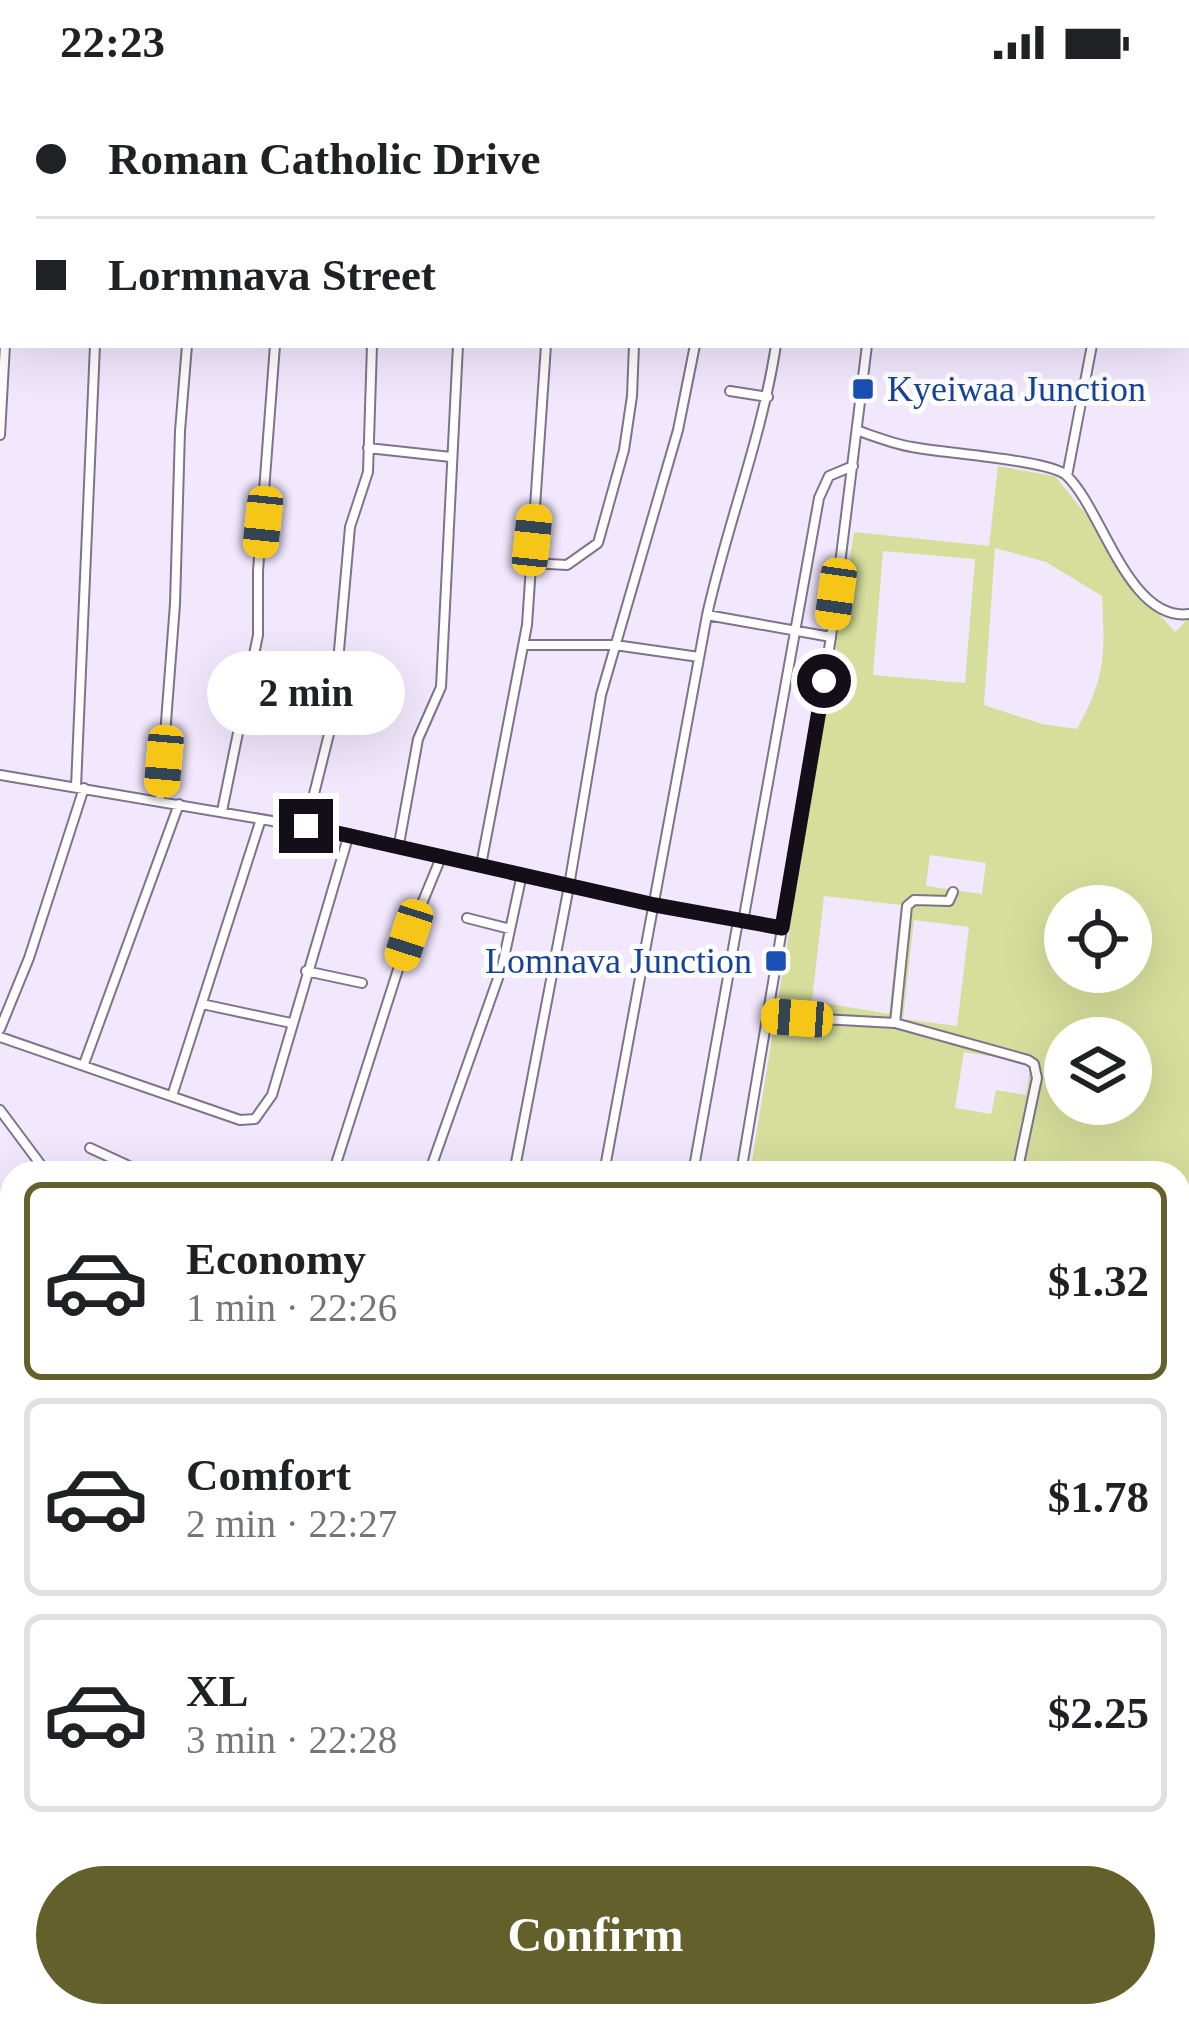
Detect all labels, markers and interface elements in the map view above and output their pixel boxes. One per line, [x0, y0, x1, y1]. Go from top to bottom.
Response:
text: 22:23 [60, 17, 165, 67]
text: Roman Catholic Drive [108, 134, 540, 184]
text: Lormnava Street [108, 250, 436, 300]
place label: Kyeiwaa Junction [887, 369, 1146, 409]
marker: Kyeiwaa Junction [850, 376, 876, 402]
car [241, 484, 285, 560]
car [510, 502, 554, 578]
car [813, 556, 859, 632]
callout: 2 min [207, 652, 405, 736]
route start [797, 654, 851, 708]
text: 2 min [259, 671, 353, 714]
car [143, 724, 185, 798]
route end [279, 799, 333, 853]
map controls [1044, 885, 1152, 1125]
button: locate [1044, 885, 1152, 993]
car [381, 895, 437, 975]
place label: Lomnava Junction [485, 941, 752, 981]
marker: Lomnava Junction [763, 948, 789, 974]
car [760, 998, 834, 1038]
button: layers [1044, 1017, 1152, 1125]
icon: car [42, 1227, 150, 1335]
text: Economy [186, 1234, 366, 1284]
text: $1.32 [1048, 1256, 1149, 1306]
text: 1 min · 22:26 [186, 1286, 397, 1329]
icon: car [42, 1443, 150, 1551]
text: Comfort [186, 1450, 351, 1500]
text: $1.78 [1048, 1472, 1149, 1522]
text: 2 min · 22:27 [186, 1502, 397, 1545]
icon: car [42, 1659, 150, 1767]
text: XL [186, 1666, 249, 1716]
text: $2.25 [1048, 1688, 1149, 1738]
text: 3 min · 22:28 [186, 1718, 397, 1761]
button: Confirm [36, 1866, 1155, 2004]

